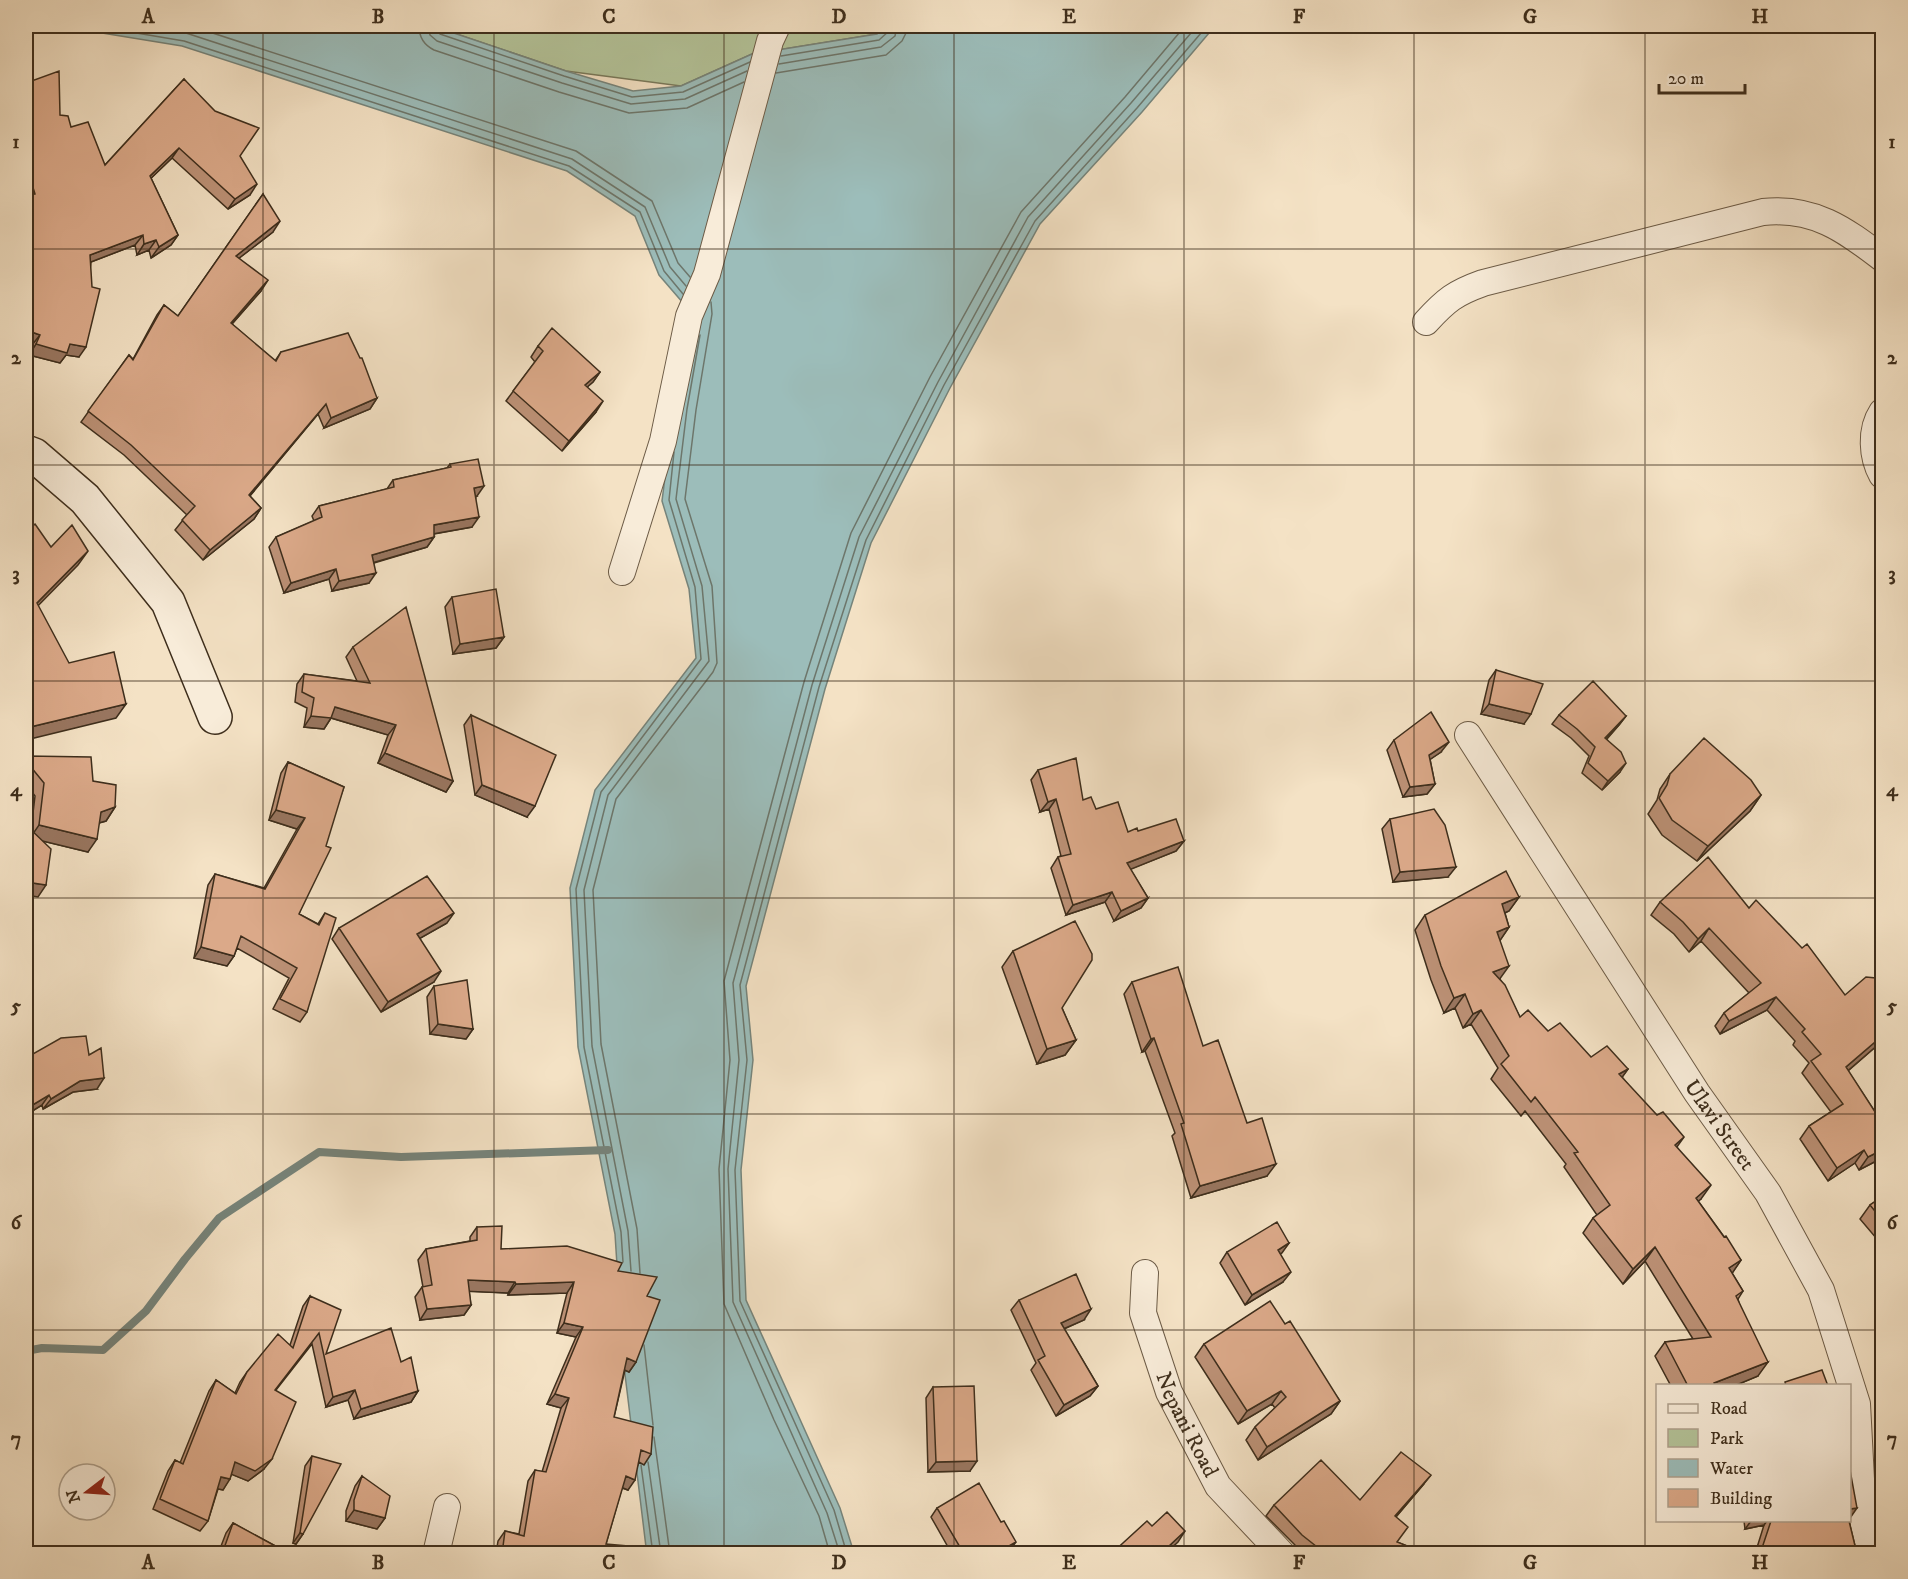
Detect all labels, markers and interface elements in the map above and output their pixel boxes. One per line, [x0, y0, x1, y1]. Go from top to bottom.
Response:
text: A [141, 5, 156, 30]
text: B [372, 5, 384, 30]
text: C [602, 5, 616, 30]
text: D [832, 5, 847, 30]
text: E [1062, 5, 1076, 30]
text: F [1293, 5, 1306, 30]
text: G [1523, 5, 1537, 30]
text: H [1752, 5, 1769, 30]
scale bar [1659, 57, 1744, 95]
text: 20 m [1668, 68, 1704, 90]
text: 1 [12, 130, 20, 155]
text: 1 [1888, 130, 1896, 155]
text: 2 [11, 346, 22, 371]
text: 2 [1887, 346, 1898, 371]
text: 3 [12, 562, 20, 587]
text: 3 [1888, 562, 1896, 587]
text: 4 [10, 778, 23, 803]
text: 4 [1886, 778, 1899, 803]
text: 5 [10, 994, 21, 1019]
text: 5 [1886, 994, 1897, 1019]
street label: Ulavi Street [1678, 1074, 1761, 1175]
text: 6 [11, 1211, 23, 1236]
text: 6 [1887, 1211, 1899, 1236]
street label: Nepani Road [1150, 1368, 1224, 1482]
legend [1656, 1384, 1851, 1522]
text: Road [1710, 1398, 1747, 1420]
text: 7 [11, 1427, 21, 1452]
text: 7 [1887, 1427, 1897, 1452]
text: Park [1710, 1428, 1744, 1450]
text: Water [1709, 1458, 1753, 1480]
north arrow [57, 1462, 117, 1522]
text: N [62, 1487, 85, 1505]
text: Building [1710, 1488, 1772, 1510]
text: A [141, 1551, 156, 1576]
text: B [372, 1551, 384, 1576]
text: C [602, 1551, 616, 1576]
text: D [832, 1551, 847, 1576]
text: E [1062, 1551, 1076, 1576]
text: F [1293, 1551, 1306, 1576]
text: G [1523, 1551, 1537, 1576]
text: H [1752, 1551, 1769, 1576]

